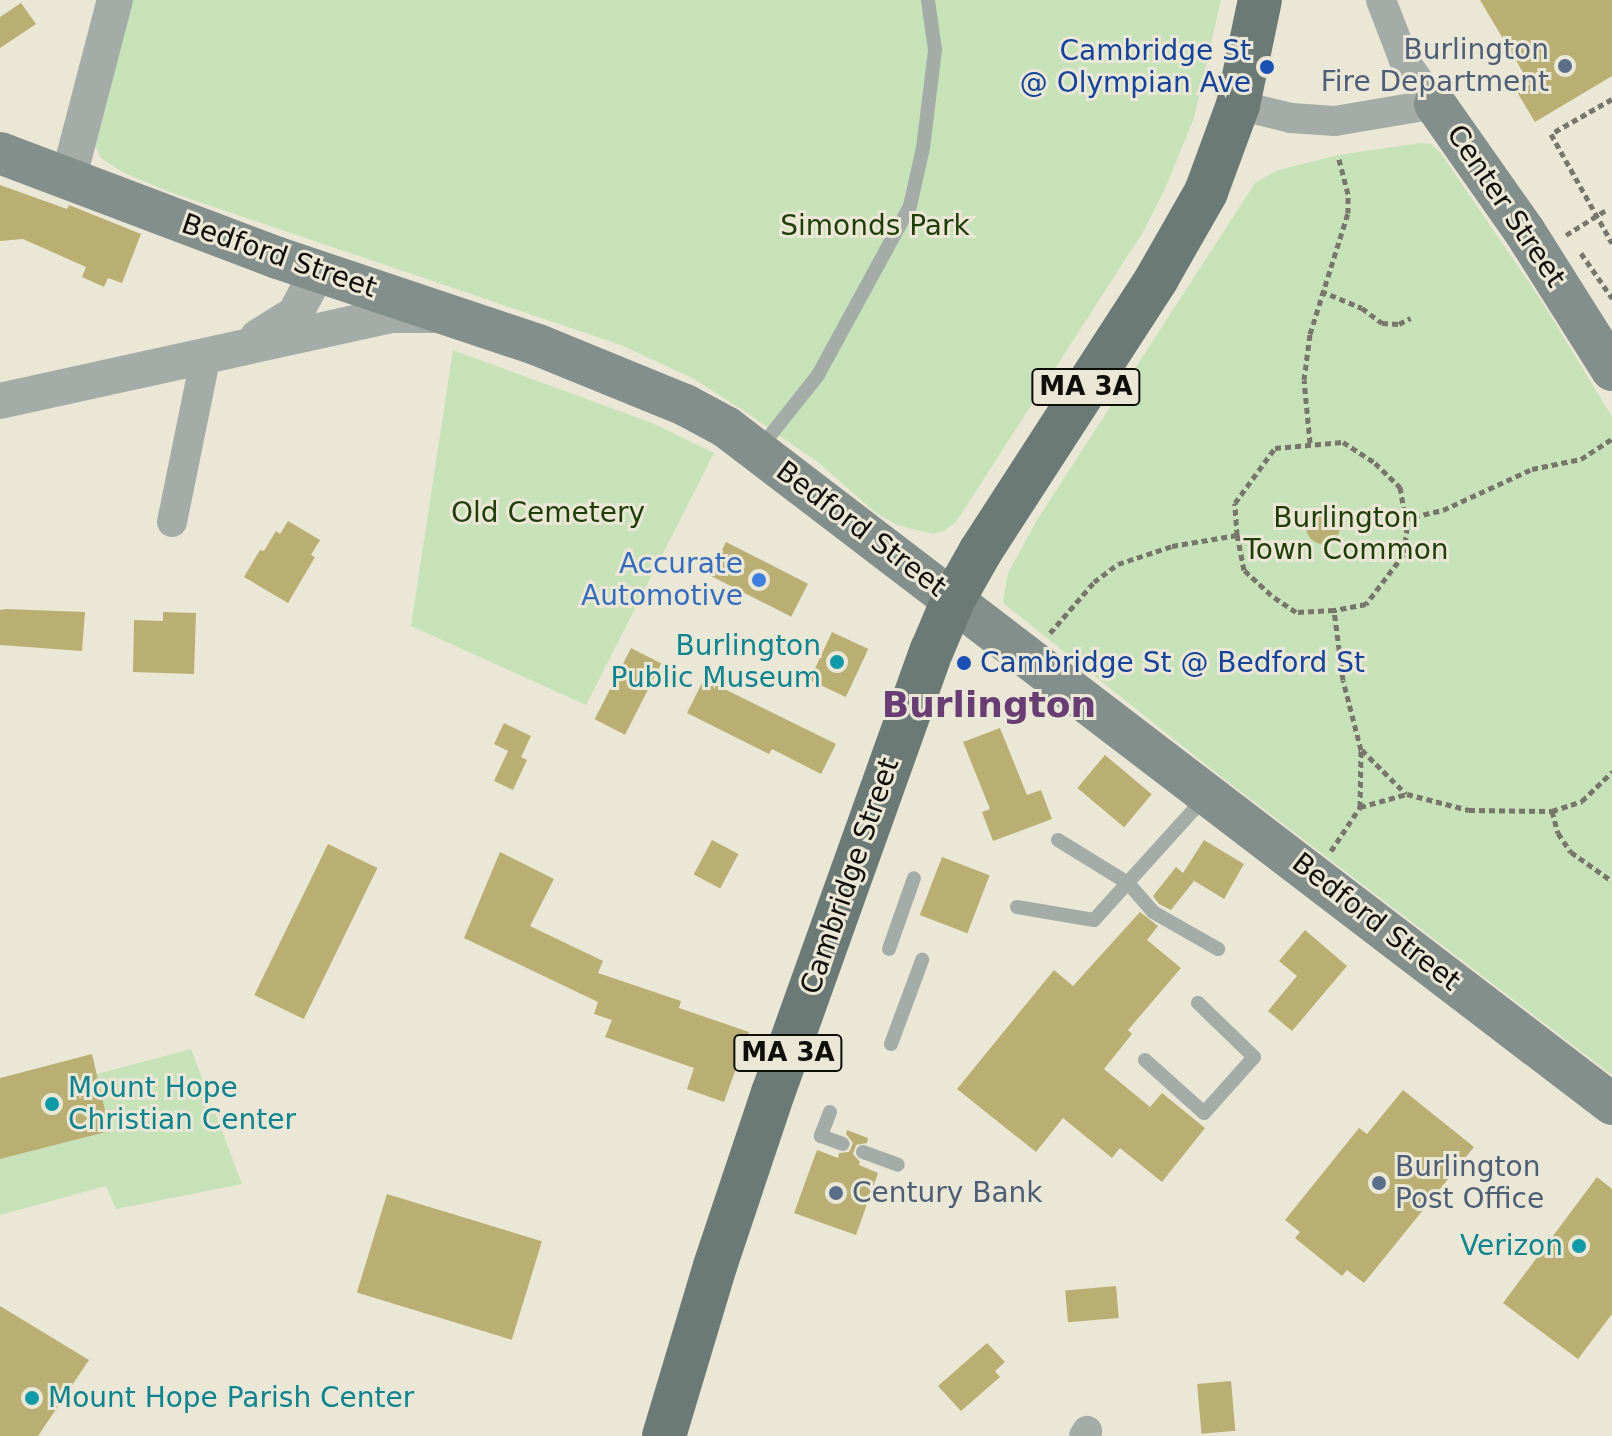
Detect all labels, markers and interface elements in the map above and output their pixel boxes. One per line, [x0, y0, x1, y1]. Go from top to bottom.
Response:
place label: Burlington Fire Department [1321, 33, 1549, 99]
place label: Cambridge St @ Olympian Ave [1020, 34, 1251, 100]
marker: Burlington Fire Department [1556, 57, 1574, 75]
marker: Cambridge St @ Olympian Ave [1258, 58, 1276, 76]
street label: Center Street [1439, 119, 1573, 293]
street label: Bedford Street [177, 207, 381, 305]
park label: Simonds Park [780, 209, 970, 243]
road number: MA 3A [1030, 365, 1142, 409]
street label: Bedford Street [769, 454, 953, 604]
park label: Old Cemetery [451, 496, 645, 530]
park label: Burlington Town Common [1243, 501, 1449, 567]
place label: Accurate Automotive [581, 547, 743, 613]
marker: Accurate Automotive [750, 571, 768, 589]
place label: Burlington Public Museum [610, 629, 821, 695]
place label: Cambridge St @ Bedford St [980, 646, 1365, 680]
marker: Burlington Public Museum [828, 653, 846, 671]
marker: Cambridge St @ Bedford St [955, 654, 973, 672]
district label: Burlington [882, 683, 1096, 727]
street label: Cambridge Street [794, 753, 906, 999]
street label: Bedford Street [1285, 846, 1467, 998]
road number: MA 3A [732, 1031, 844, 1075]
place label: Mount Hope Christian Center [68, 1071, 296, 1137]
marker: Mount Hope Christian Center [43, 1095, 61, 1113]
place label: Burlington Post Office [1395, 1150, 1544, 1216]
marker: Burlington Post Office [1370, 1174, 1388, 1192]
place label: Century Bank [852, 1176, 1043, 1210]
marker: Century Bank [827, 1184, 845, 1202]
place label: Verizon [1460, 1229, 1563, 1263]
marker: Verizon [1570, 1237, 1588, 1255]
place label: Mount Hope Parish Center [48, 1381, 414, 1415]
marker: Mount Hope Parish Center [23, 1389, 41, 1407]

